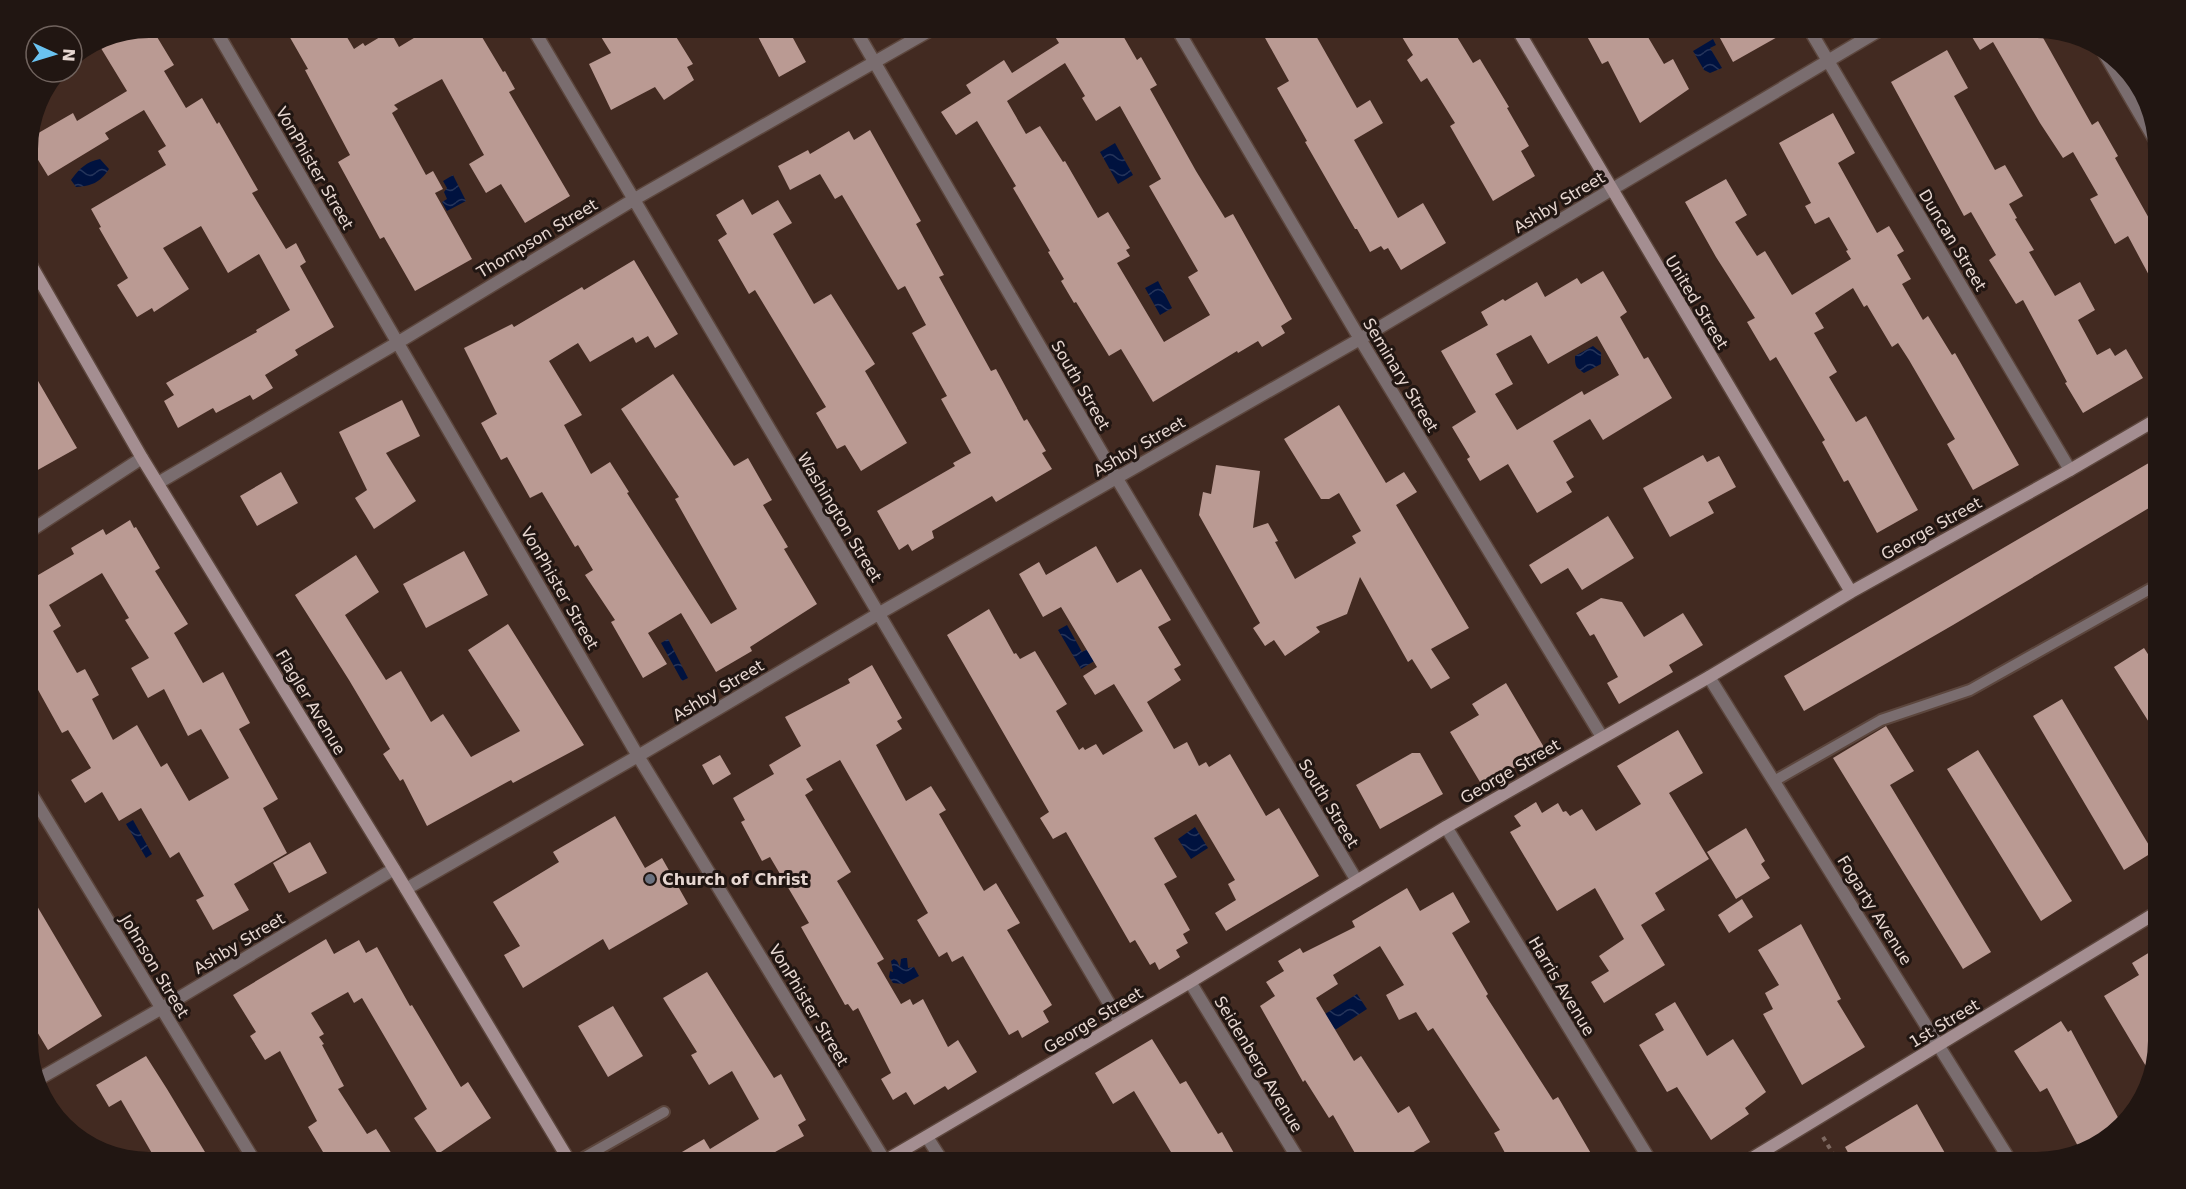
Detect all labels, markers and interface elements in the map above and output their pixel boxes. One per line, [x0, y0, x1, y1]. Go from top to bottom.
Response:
north arrow [24, 24, 84, 84]
text: N [59, 48, 78, 62]
street label: VonPhister Street [272, 103, 357, 233]
street label: Ashby Street [1510, 168, 1608, 237]
street label: Duncan Street [1915, 186, 1990, 294]
street label: Thompson Street [473, 195, 601, 282]
street label: United Street [1661, 252, 1732, 353]
street label: Seminary Street [1359, 315, 1442, 436]
street label: South Street [1047, 337, 1114, 433]
street label: Ashby Street [1090, 413, 1188, 480]
street label: Washington Street [793, 449, 886, 585]
street label: George Street [1878, 493, 1985, 564]
street label: VonPhister Street [517, 523, 602, 653]
street label: Flagler Avenue [272, 646, 349, 758]
street label: Ashby Street [669, 656, 767, 725]
street label: George Street [1457, 735, 1564, 808]
street label: South Street [1295, 755, 1363, 851]
street label: Fogarty Avenue [1833, 852, 1916, 968]
place label: Church of Christ [662, 870, 808, 889]
marker: Church of Christ [643, 872, 657, 886]
street label: Ashby Street [190, 909, 288, 978]
street label: Johnson Street [116, 910, 193, 1021]
street label: Harris Avenue [1525, 933, 1599, 1039]
street label: VonPhister Street [765, 941, 852, 1070]
street label: George Street [1040, 983, 1146, 1057]
street label: Seidenberg Avenue [1210, 993, 1307, 1136]
street label: 1st Street [1906, 995, 1983, 1052]

